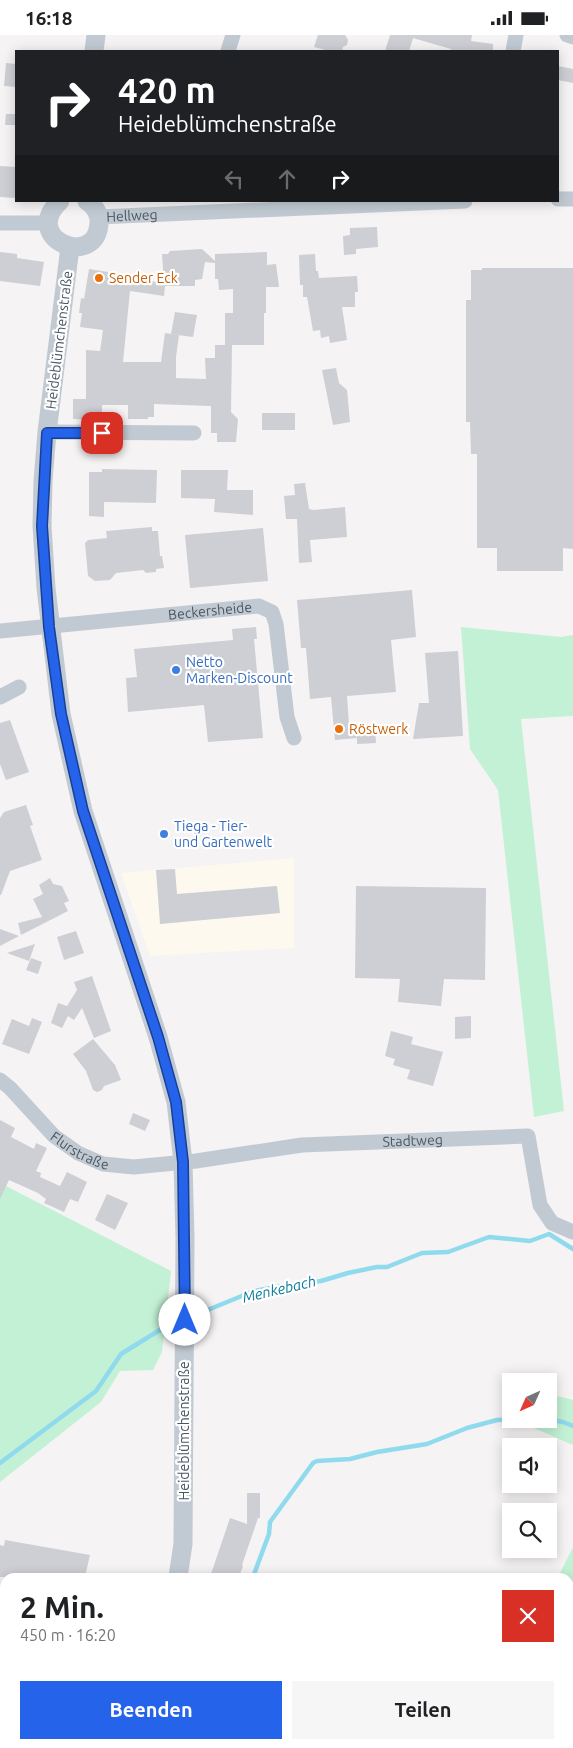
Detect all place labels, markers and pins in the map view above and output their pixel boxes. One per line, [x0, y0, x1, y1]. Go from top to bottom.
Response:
place label: Sender Eck [109, 270, 178, 286]
marker: Sender Eck [93, 272, 105, 284]
pin [81, 412, 123, 454]
place label: Netto Marken-Discount [186, 654, 293, 686]
marker: Netto Marken-Discount [170, 664, 182, 676]
place label: Röstwerk [349, 721, 408, 737]
marker: Röstwerk [333, 723, 345, 735]
place label: Tiega - Tier- und Gartenwelt [174, 818, 273, 850]
marker: Tiega - Tier- und Gartenwelt [158, 828, 170, 840]

